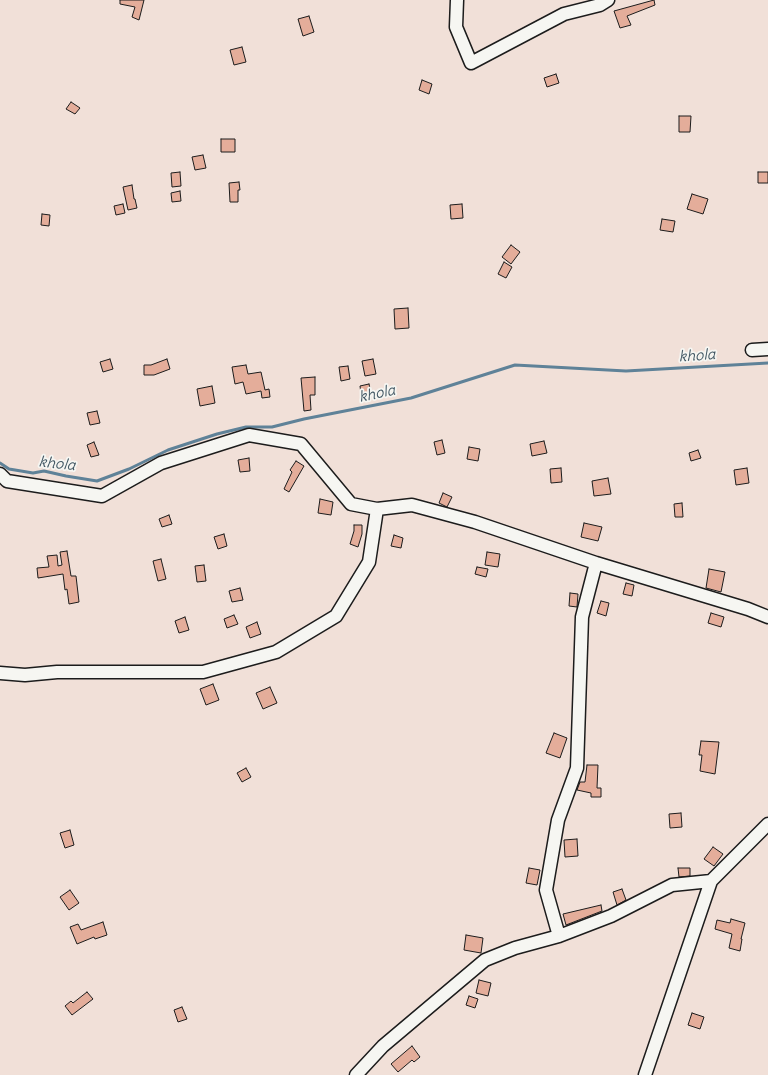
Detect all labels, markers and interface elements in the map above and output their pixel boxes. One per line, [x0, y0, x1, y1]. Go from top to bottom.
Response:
water label: khola [678, 346, 716, 366]
water label: khola [357, 381, 397, 407]
water label: khola [38, 453, 76, 475]

